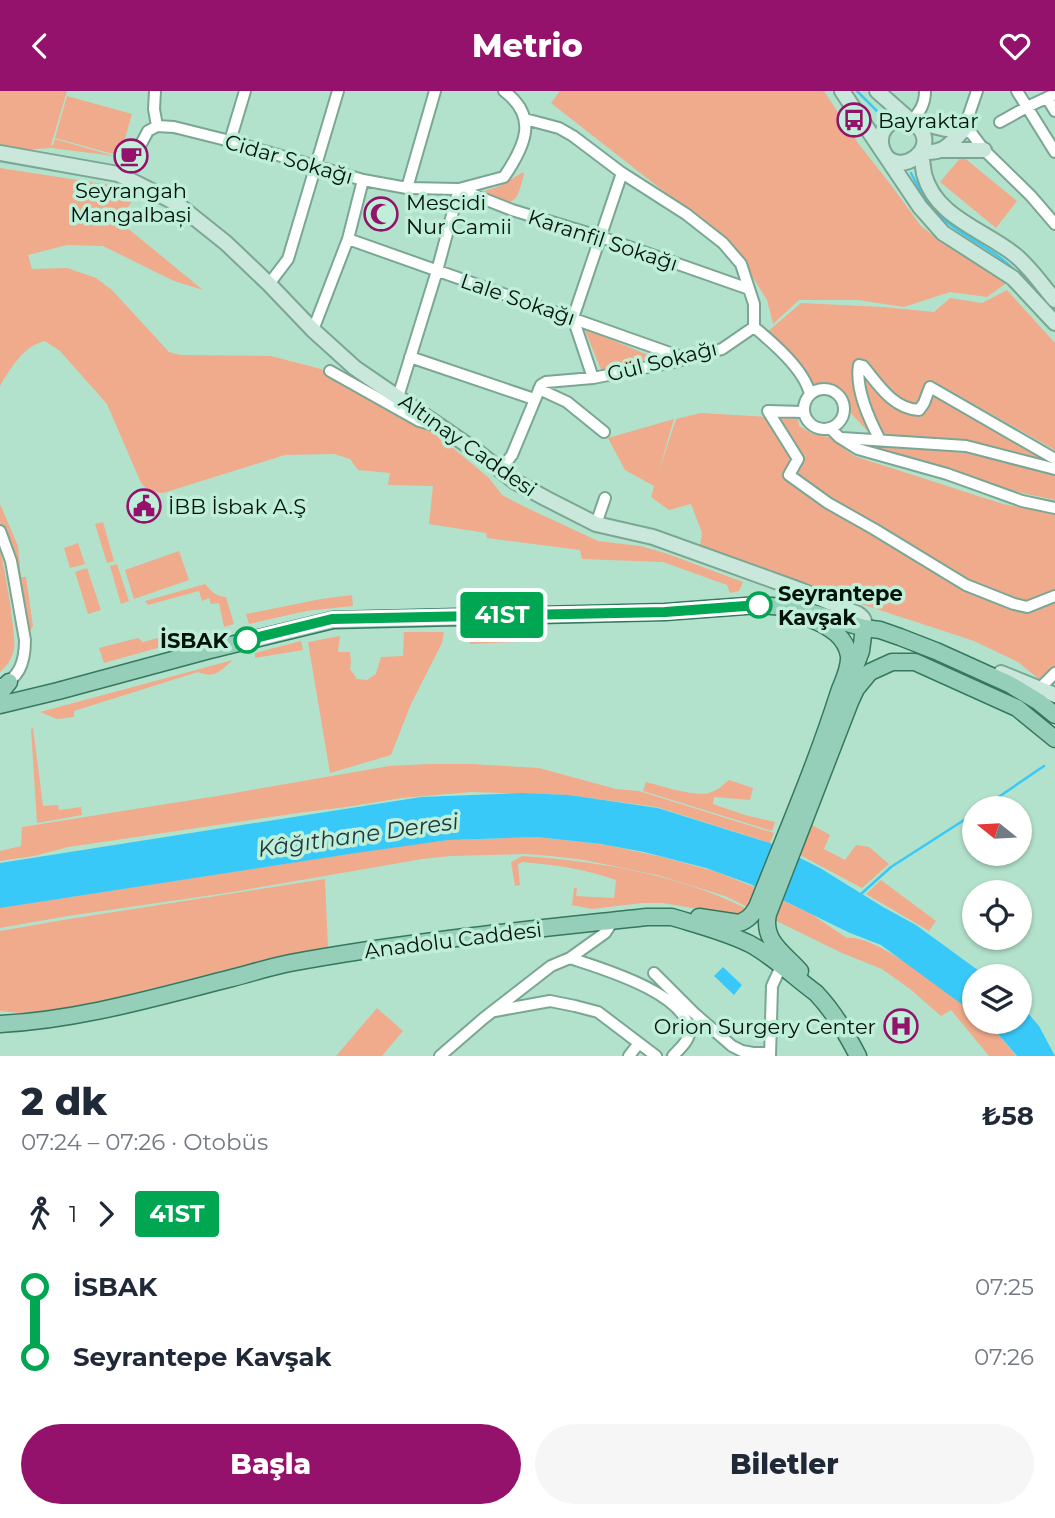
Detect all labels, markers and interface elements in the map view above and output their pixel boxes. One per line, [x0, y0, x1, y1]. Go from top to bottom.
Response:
text: Metrio [472, 26, 583, 65]
icon: back [21, 27, 59, 65]
icon: heart [996, 27, 1034, 65]
bus stop icon: Bayraktar [835, 101, 873, 139]
place label: Bayraktar [878, 108, 979, 133]
street label: Cidar Sokağı [222, 129, 356, 189]
cafe icon: Seyrangah Mangalbași [112, 137, 150, 175]
place label: Seyrangah Mangalbași [70, 178, 192, 228]
place label: Mescidi Nur Camii [406, 190, 512, 239]
mosque icon: Mescidi Nur Camii [362, 195, 400, 233]
street label: Karanfil Sokağı [525, 204, 681, 276]
street label: Lale Sokağı [457, 268, 579, 330]
street label: Gül Sokağı [604, 335, 720, 387]
street label: Altınay Caddesi [395, 388, 541, 502]
public building icon: İBB İsbak A.Ş [125, 487, 163, 525]
place label: İBB İsbak A.Ş [168, 494, 306, 519]
place label: Seyrantepe Kavşak [778, 581, 903, 630]
line badge: 41ST [453, 592, 551, 638]
marker: Seyrantepe Kavşak [746, 592, 772, 618]
text: 41ST [474, 600, 530, 629]
place label: İSBAK [160, 627, 228, 653]
marker: İSBAK [234, 627, 260, 653]
north arrow [962, 796, 1032, 866]
map controls [962, 796, 1032, 1034]
water label: Kâğıthane Deresi [256, 807, 461, 863]
button: locate [962, 880, 1032, 950]
street label: Anadolu Caddesi [363, 917, 543, 963]
button: layers [962, 964, 1032, 1034]
hospital icon: Orion Surgery Center [882, 1007, 920, 1045]
place label: Orion Surgery Center [654, 1014, 876, 1039]
text: 2 dk [21, 1078, 107, 1125]
text: ₺58 [982, 1100, 1034, 1132]
text: 07:24 – 07:26 · Otobüs [21, 1128, 268, 1156]
icon: walk [21, 1195, 59, 1233]
icon: forward [87, 1195, 125, 1233]
text: 41ST [149, 1199, 205, 1228]
text: 1 [69, 1200, 77, 1228]
text: İSBAK [73, 1271, 157, 1303]
text: 07:25 [975, 1273, 1034, 1301]
text: Seyrantepe Kavşak [73, 1341, 332, 1373]
text: 07:26 [974, 1343, 1034, 1371]
button: Başla [21, 1424, 521, 1504]
button: Biletler [535, 1424, 1034, 1504]

